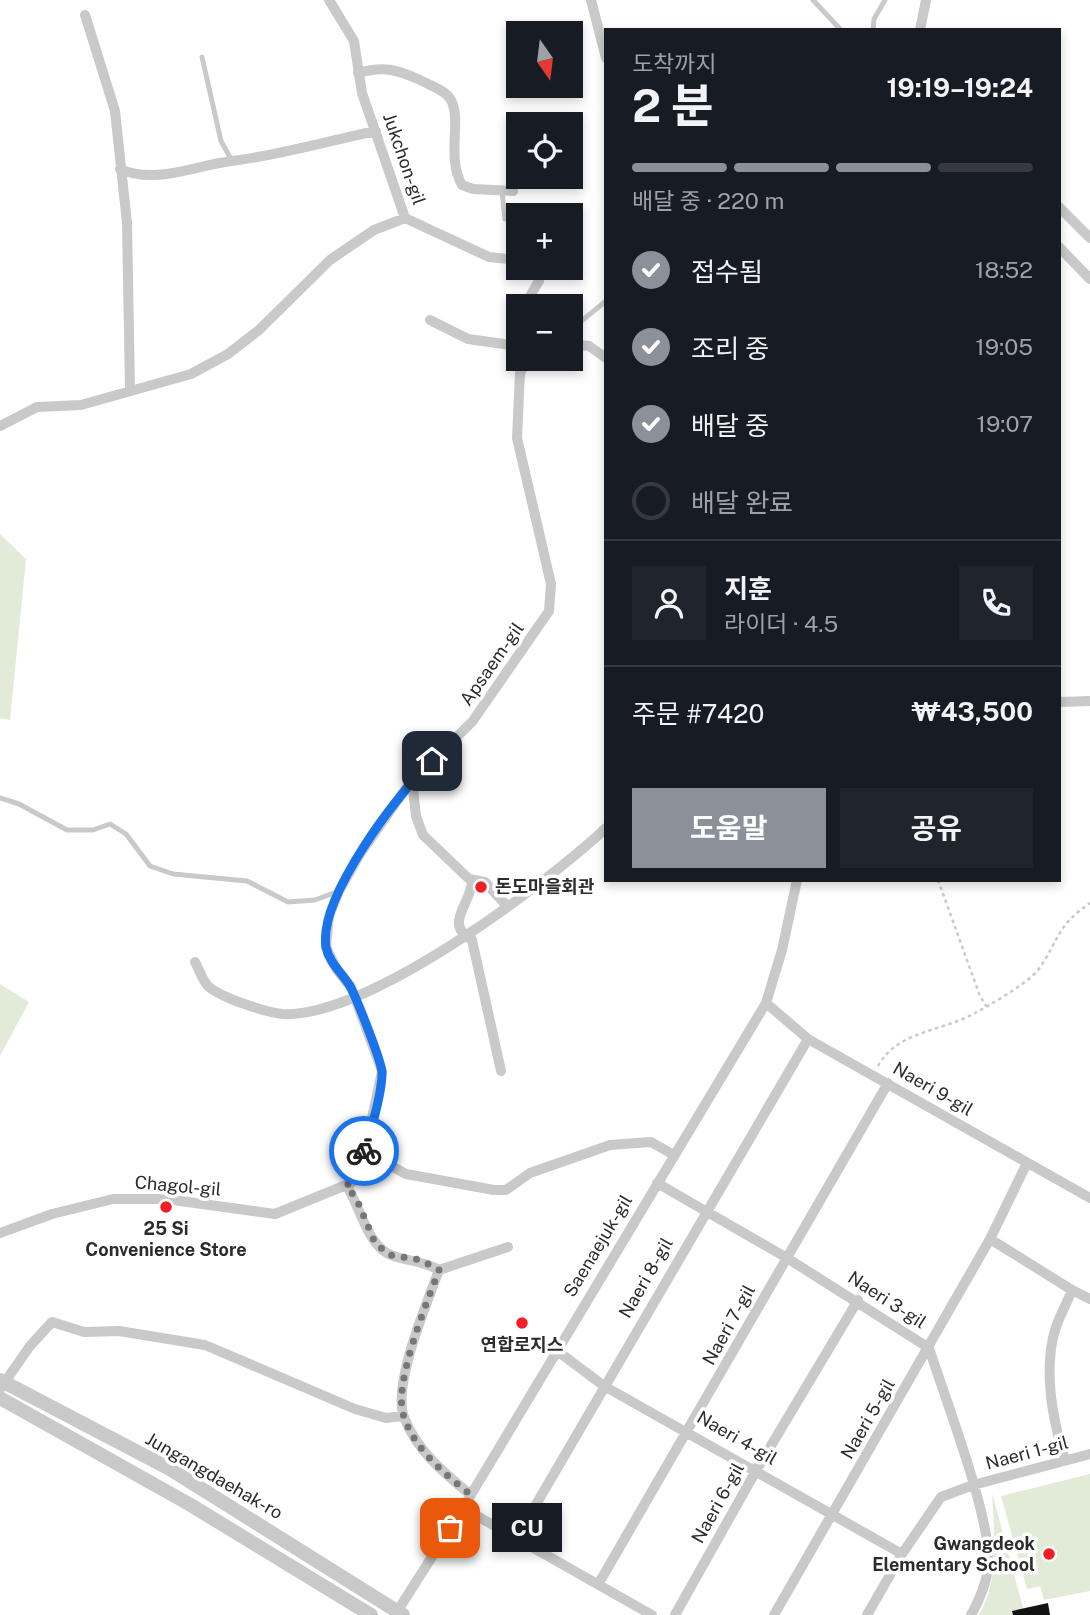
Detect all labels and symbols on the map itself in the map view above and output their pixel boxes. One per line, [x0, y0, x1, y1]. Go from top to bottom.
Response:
north arrow [506, 21, 583, 98]
street label: Jukchon-gil [379, 110, 430, 208]
street label: Apsaem-gil [455, 618, 528, 709]
pin [402, 731, 462, 791]
place label: 돈도마을회관 [495, 876, 595, 897]
marker: 돈도마을회관 [473, 879, 489, 895]
street label: Naeri 9-gil [890, 1057, 977, 1120]
courier [329, 1116, 399, 1186]
street label: Chagol-gil [134, 1171, 222, 1200]
street label: Saenaejuk-gil [559, 1191, 636, 1301]
marker: 25 Si Convenience Store [158, 1199, 174, 1215]
place label: 25 Si Convenience Store [85, 1218, 247, 1260]
street label: Naeri 8-gil [614, 1234, 677, 1322]
street label: Naeri 3-gil [844, 1267, 930, 1333]
street label: Naeri 7-gil [698, 1281, 759, 1368]
marker: 연합로지스 [514, 1315, 530, 1331]
place label: 연합로지스 [481, 1334, 563, 1355]
street label: Naeri 5-gil [836, 1375, 899, 1463]
street label: Naeri 4-gil [694, 1406, 781, 1469]
street label: Jungangdaehak-ro [142, 1428, 287, 1523]
street label: Naeri 1-gil [983, 1431, 1071, 1474]
street label: Naeri 6-gil [687, 1459, 748, 1547]
pin [420, 1498, 480, 1558]
callout: CU [492, 1504, 562, 1552]
place label: Gwangdeok Elementary School [872, 1533, 1036, 1575]
marker: Gwangdeok Elementary School [1041, 1546, 1057, 1562]

